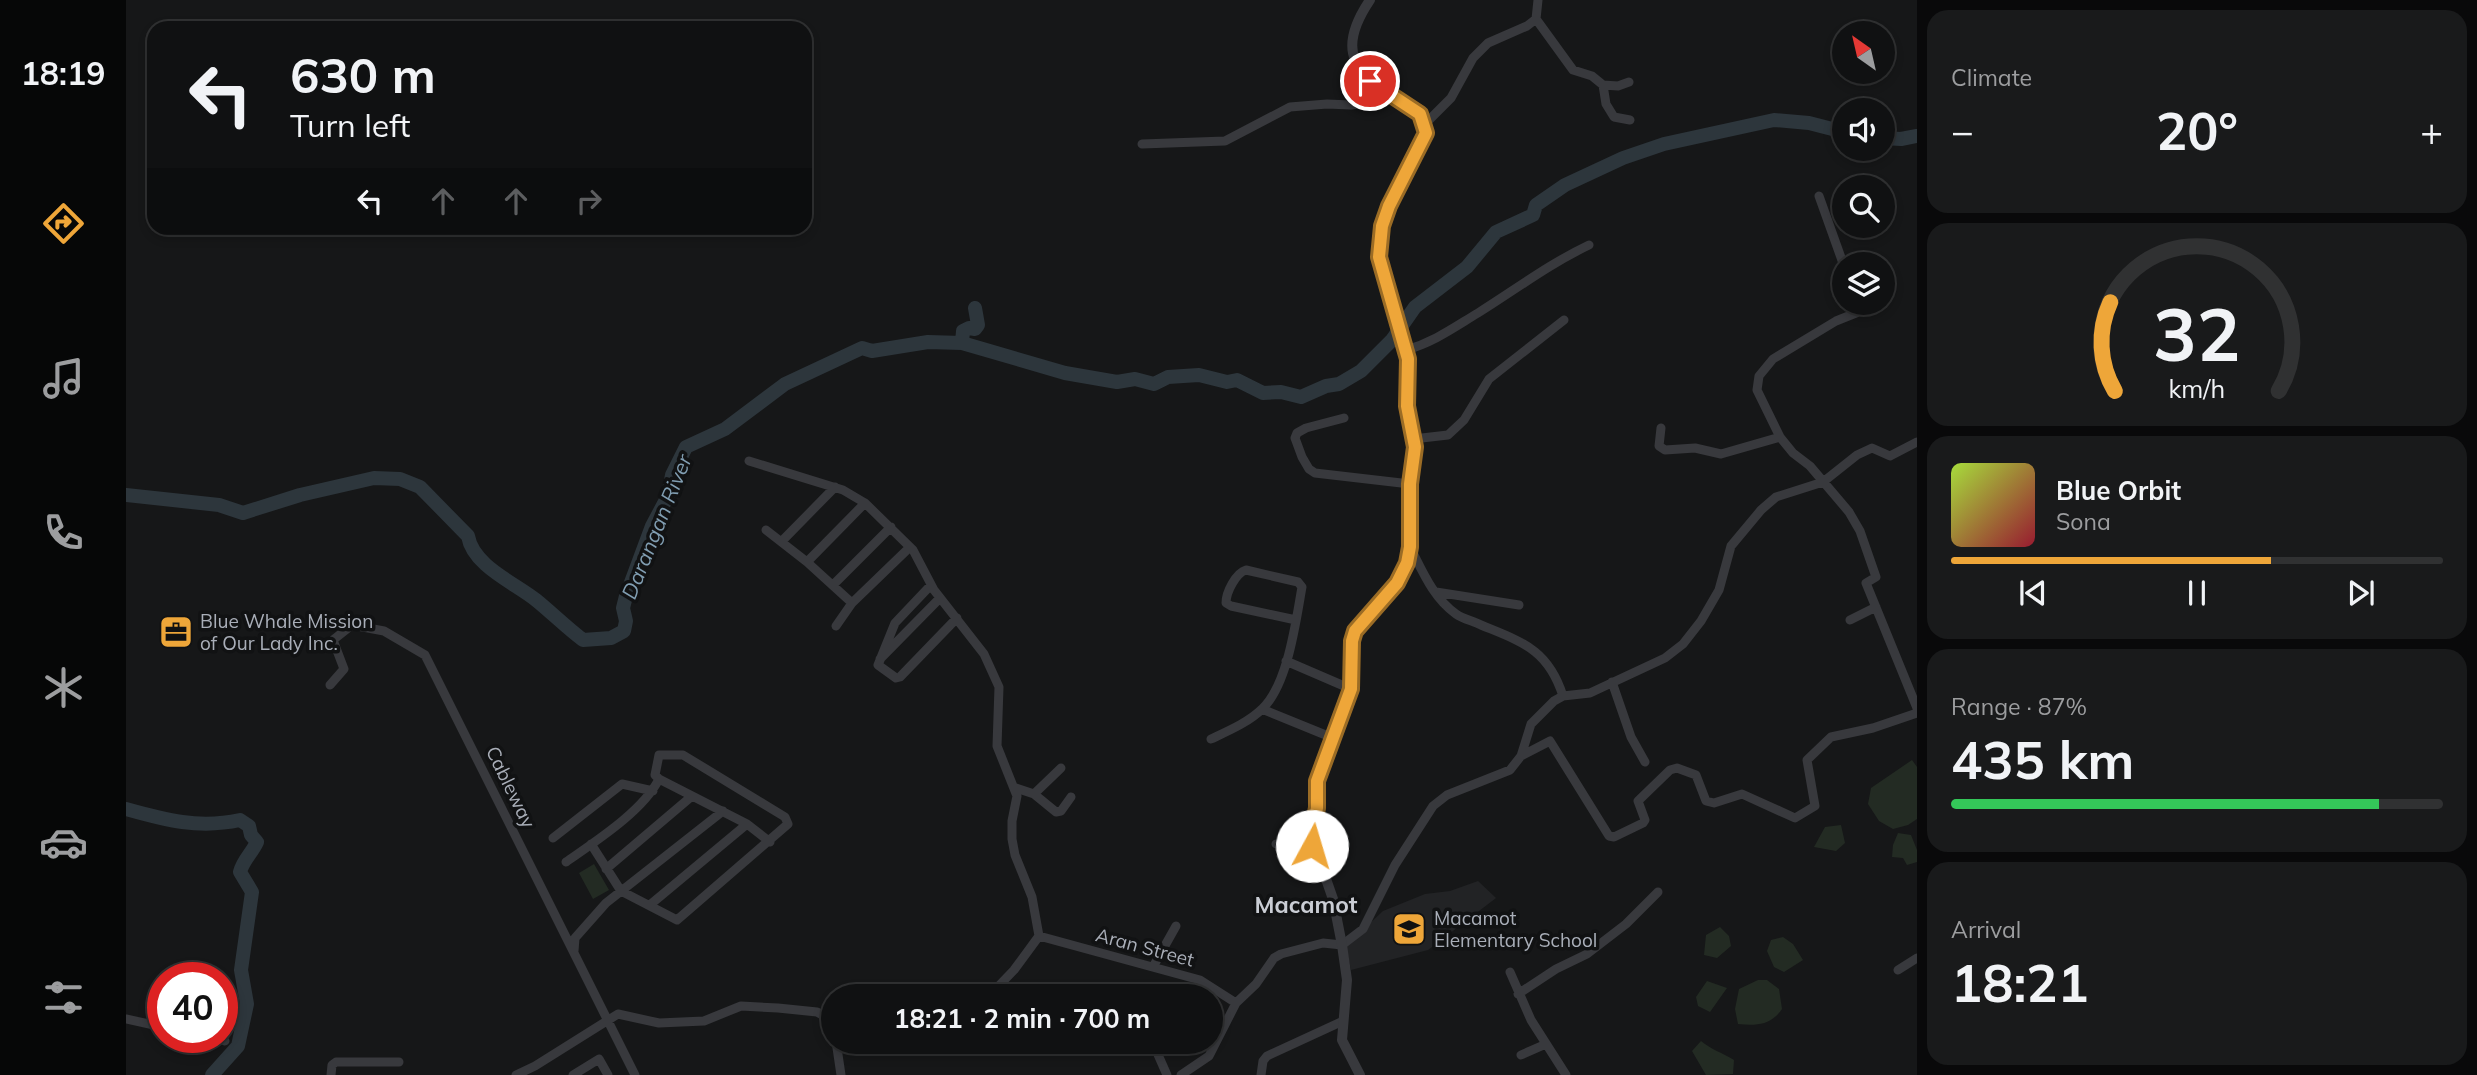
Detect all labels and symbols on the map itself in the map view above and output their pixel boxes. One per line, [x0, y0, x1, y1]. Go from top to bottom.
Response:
north arrow [1832, 21, 1895, 84]
pin [1340, 51, 1400, 111]
water label: Darangan River [615, 449, 697, 603]
place label: Blue Whale Mission of Our Lady Inc. [200, 609, 373, 655]
office icon: Blue Whale Mission of Our Lady Inc. [157, 613, 195, 651]
street label: Cableway [481, 742, 541, 832]
position arrow [1275, 809, 1349, 883]
district label: Macamot [1255, 890, 1358, 919]
place label: Macamot Elementary School [1434, 906, 1597, 952]
school or university icon: Macamot Elementary School [1390, 910, 1428, 948]
street label: Aran Street [1093, 922, 1197, 972]
speed limit sign: 40 [147, 962, 238, 1053]

